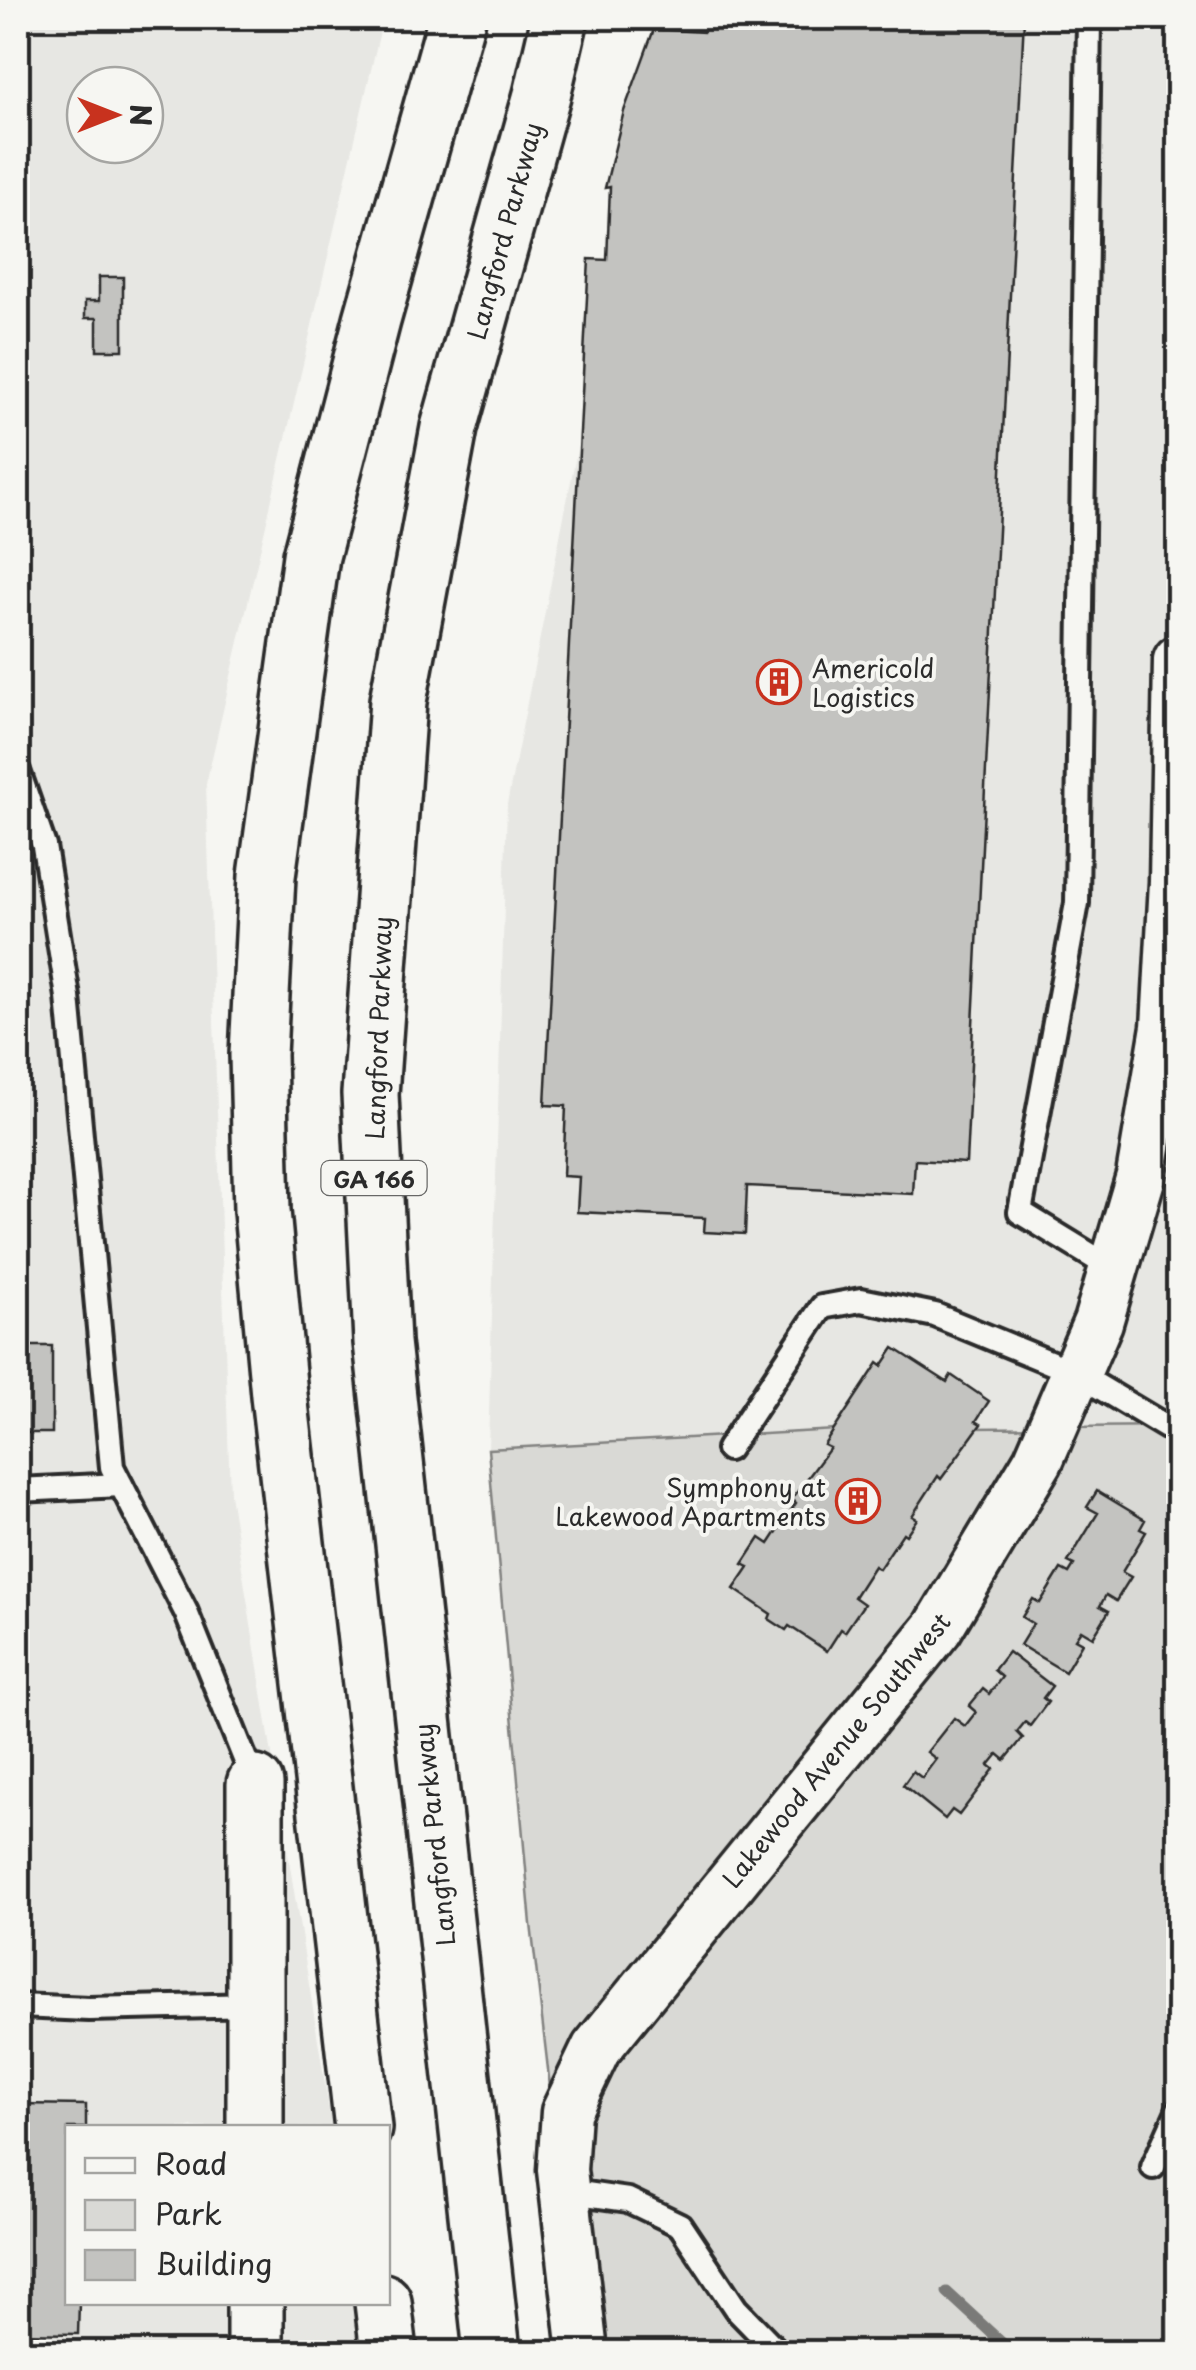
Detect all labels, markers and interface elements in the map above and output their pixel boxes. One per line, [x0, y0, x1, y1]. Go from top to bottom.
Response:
north arrow [65, 65, 165, 165]
text: N [120, 104, 163, 126]
street label: Langford Parkway [457, 118, 551, 344]
place label: Americold Logistics [812, 649, 934, 716]
building icon: Americold Logistics [756, 659, 802, 705]
street label: Langford Parkway [355, 916, 401, 1140]
road number: GA 166 [322, 1161, 426, 1195]
place label: Symphony at Lakewood Apartments [555, 1468, 826, 1535]
building icon: Symphony at Lakewood Apartments [835, 1478, 881, 1524]
street label: Lakewood Avenue Southwest [713, 1604, 959, 1896]
street label: Langford Parkway [403, 1722, 465, 1948]
legend [65, 2125, 390, 2305]
text: Road [155, 2140, 228, 2185]
text: Park [155, 2190, 222, 2235]
text: Building [155, 2240, 272, 2285]

